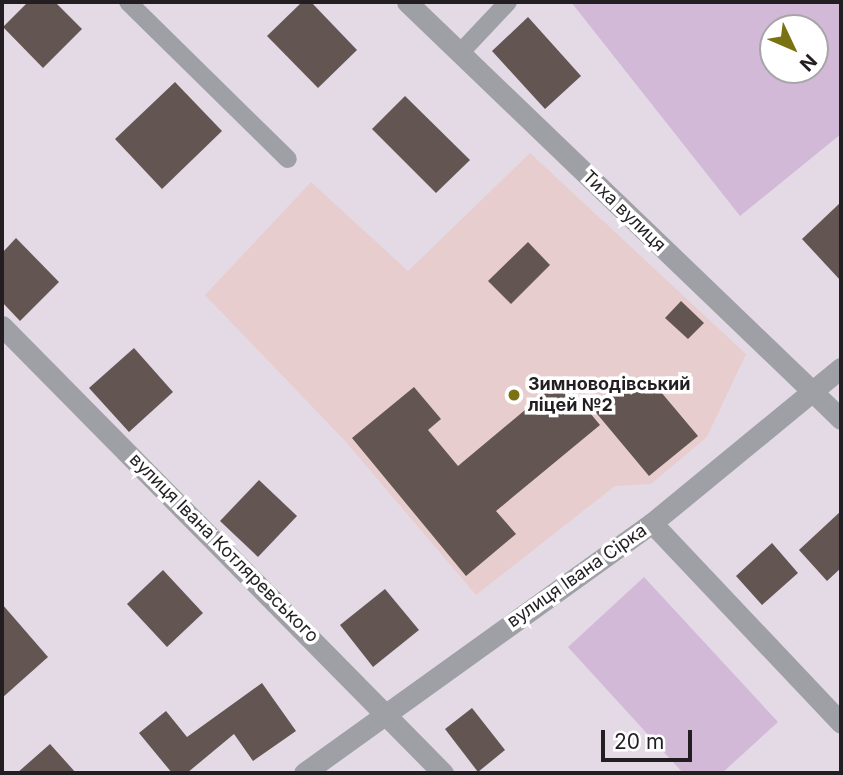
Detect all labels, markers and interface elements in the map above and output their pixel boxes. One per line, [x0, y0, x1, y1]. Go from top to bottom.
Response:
north arrow [759, 14, 829, 84]
text: N [795, 49, 821, 76]
street label: Тиха вулиця [578, 166, 670, 256]
place label: Зимноводівський ліцей №2 [528, 374, 691, 416]
marker: Зимноводівський ліцей №2 [506, 387, 522, 403]
street label: вулиця Івана Котляревського [125, 449, 323, 647]
street label: вулиця Івана Сірка [503, 520, 651, 632]
scale bar [605, 716, 696, 760]
text: 20 m [614, 729, 664, 754]

